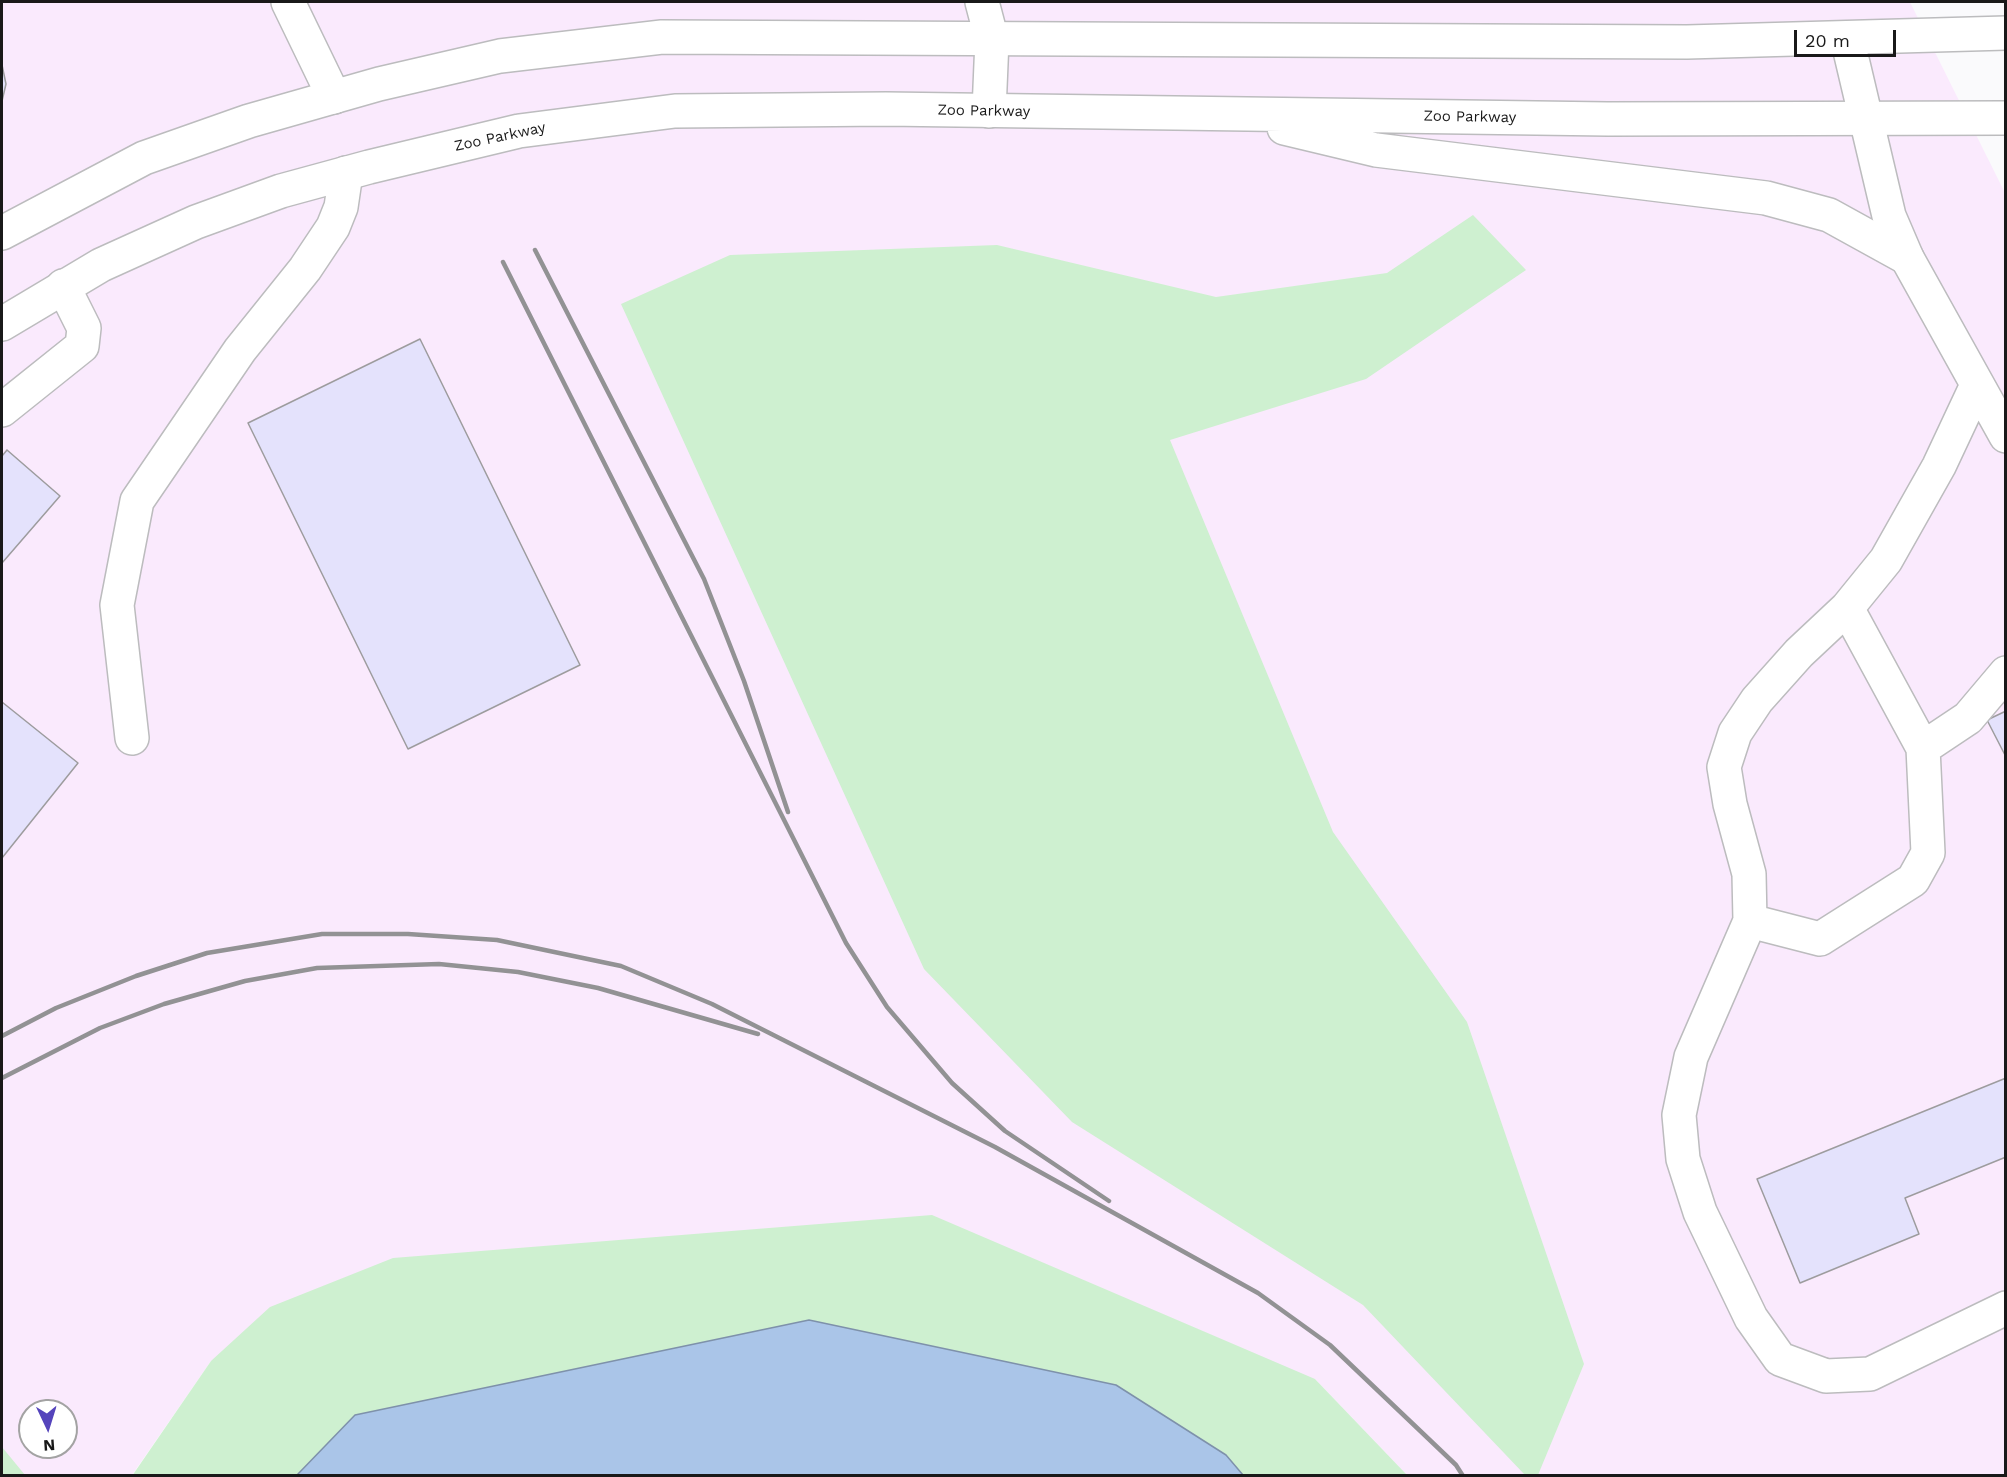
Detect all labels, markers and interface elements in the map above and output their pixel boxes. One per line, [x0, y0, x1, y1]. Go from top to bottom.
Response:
scale bar [1797, 18, 1899, 56]
text: 20 m [1805, 30, 1850, 51]
street label: Zoo Parkway [938, 101, 1030, 121]
street label: Zoo Parkway [1424, 107, 1516, 127]
street label: Zoo Parkway [453, 119, 547, 155]
north arrow [18, 1399, 78, 1459]
text: N [43, 1436, 56, 1455]

